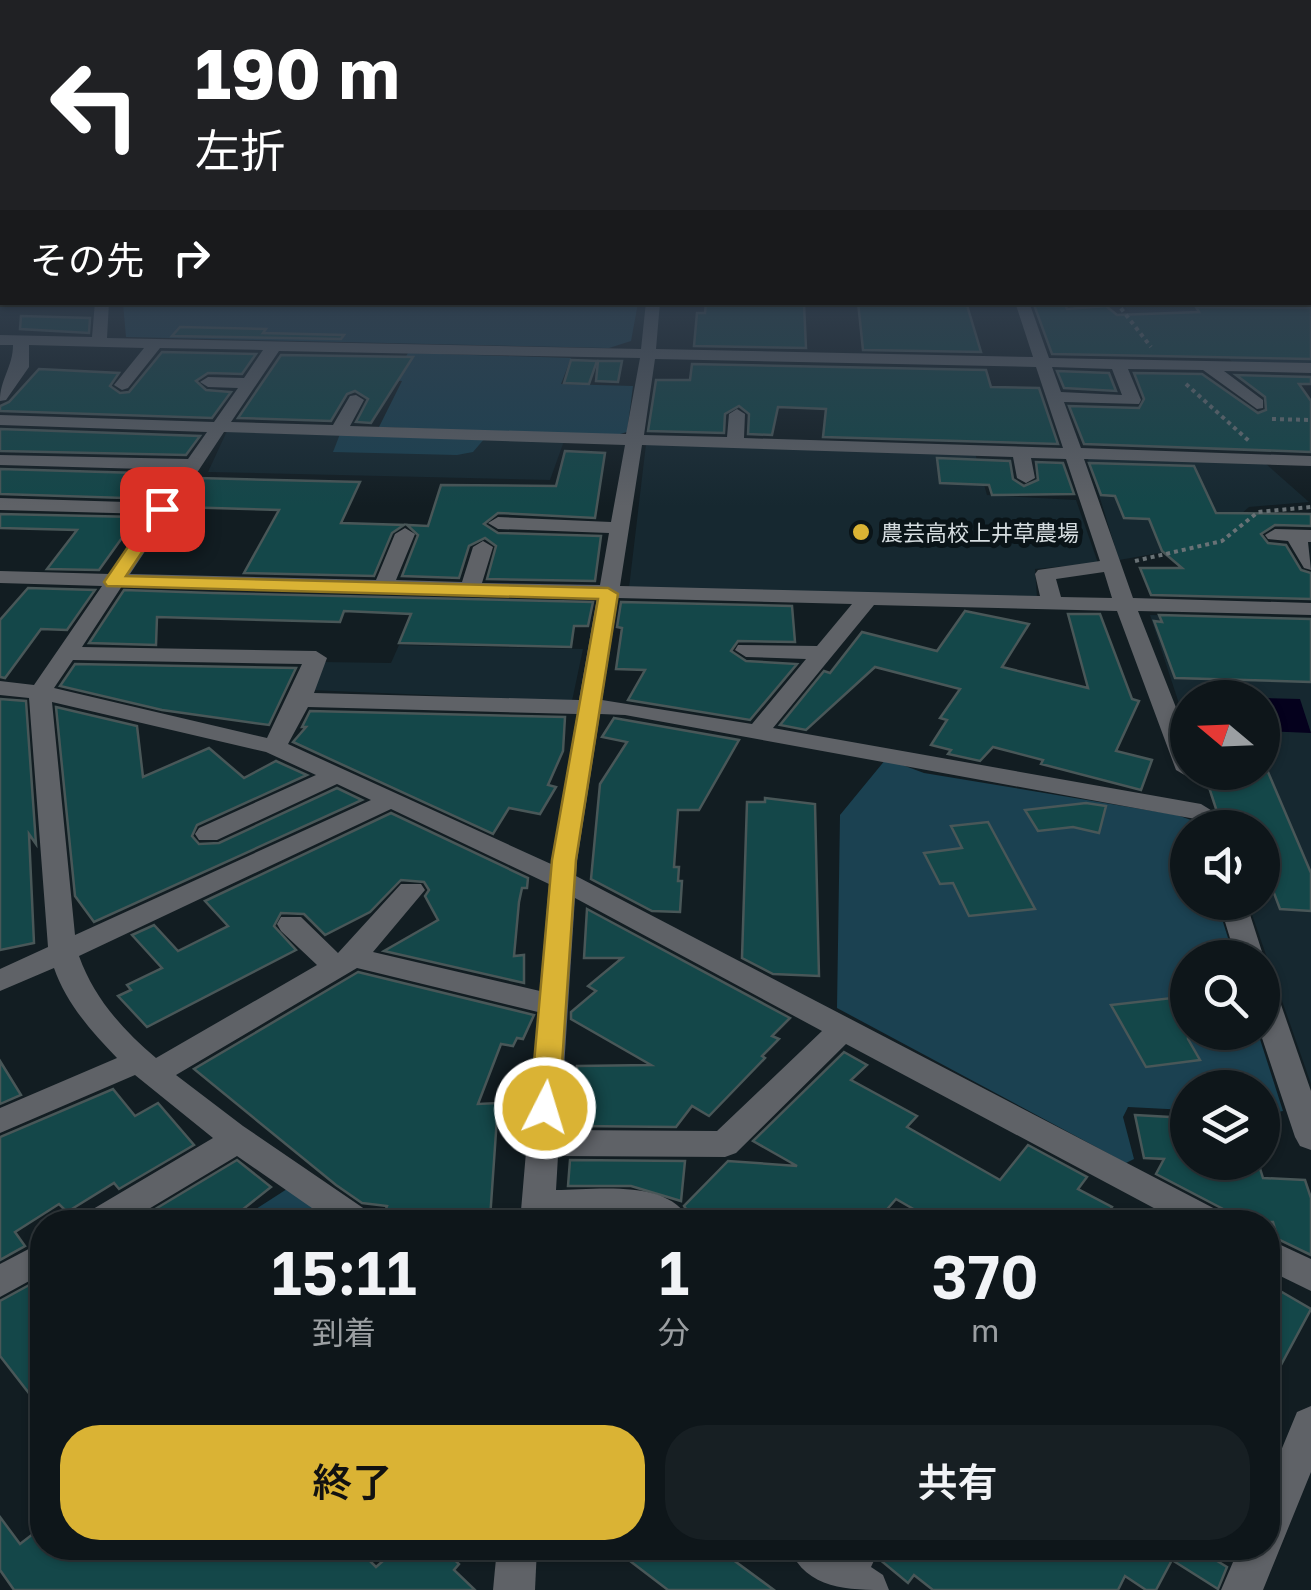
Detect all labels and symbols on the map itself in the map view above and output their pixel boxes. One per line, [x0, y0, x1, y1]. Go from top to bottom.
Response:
pin [120, 467, 205, 552]
place label: 農芸高校上井草農場 [881, 519, 1079, 546]
marker: 農芸高校上井草農場 [850, 521, 872, 543]
north arrow [1170, 680, 1280, 790]
position arrow [493, 1056, 597, 1160]

